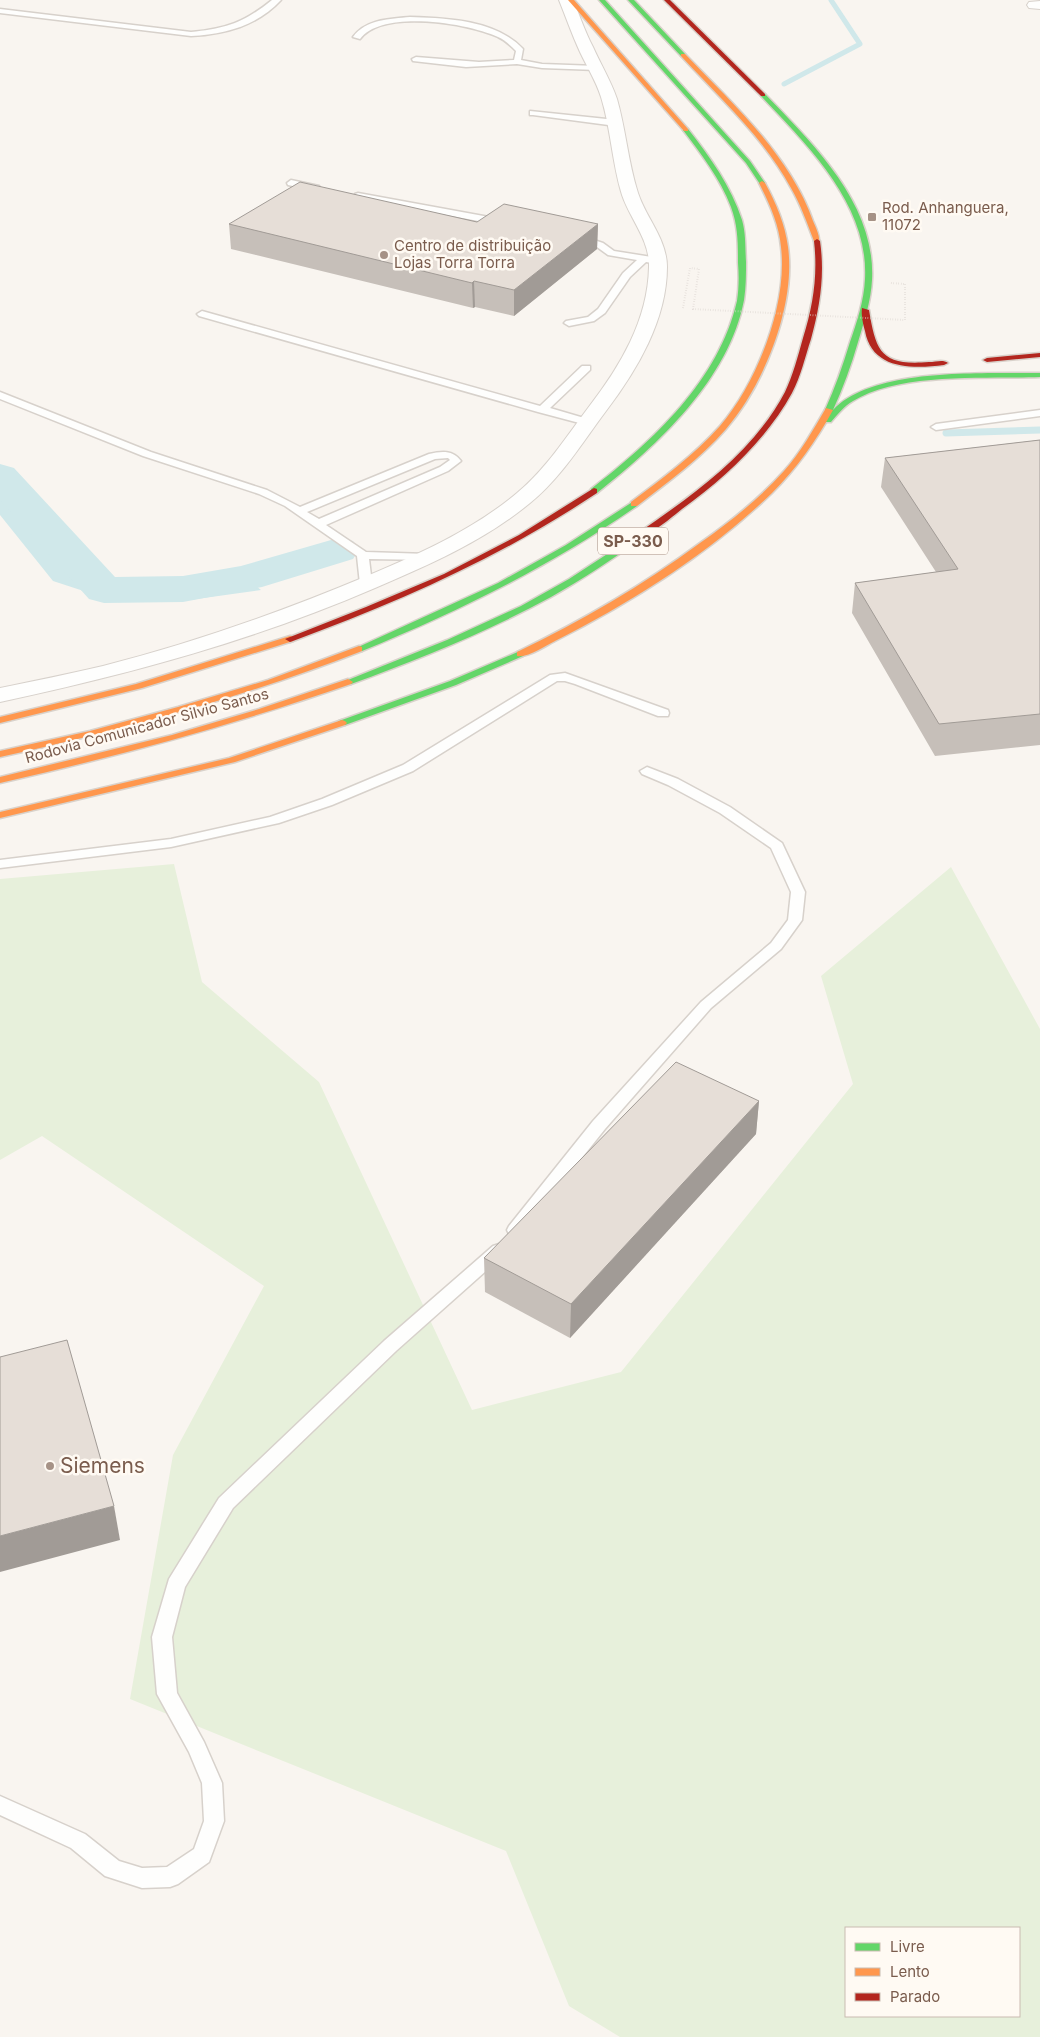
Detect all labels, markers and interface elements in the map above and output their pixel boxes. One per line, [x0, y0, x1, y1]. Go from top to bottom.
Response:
place label: Rod. Anhanguera, 11072 [882, 198, 1009, 234]
marker: Rod. Anhanguera, 11072 [866, 211, 878, 223]
place label: Centro de distribuição Lojas Torra Torra [394, 236, 551, 272]
marker: Centro de distribuição Lojas Torra Torra [378, 249, 390, 261]
road number: SP-330 [598, 528, 668, 554]
street label: Rodovia Comunicador Silvio Santos [23, 684, 271, 767]
place label: Siemens [60, 1453, 145, 1478]
marker: Siemens [44, 1460, 56, 1472]
legend [845, 1927, 1020, 2017]
text: Livre [890, 1937, 925, 1956]
text: Lento [890, 1962, 930, 1981]
text: Parado [890, 1987, 940, 2006]

